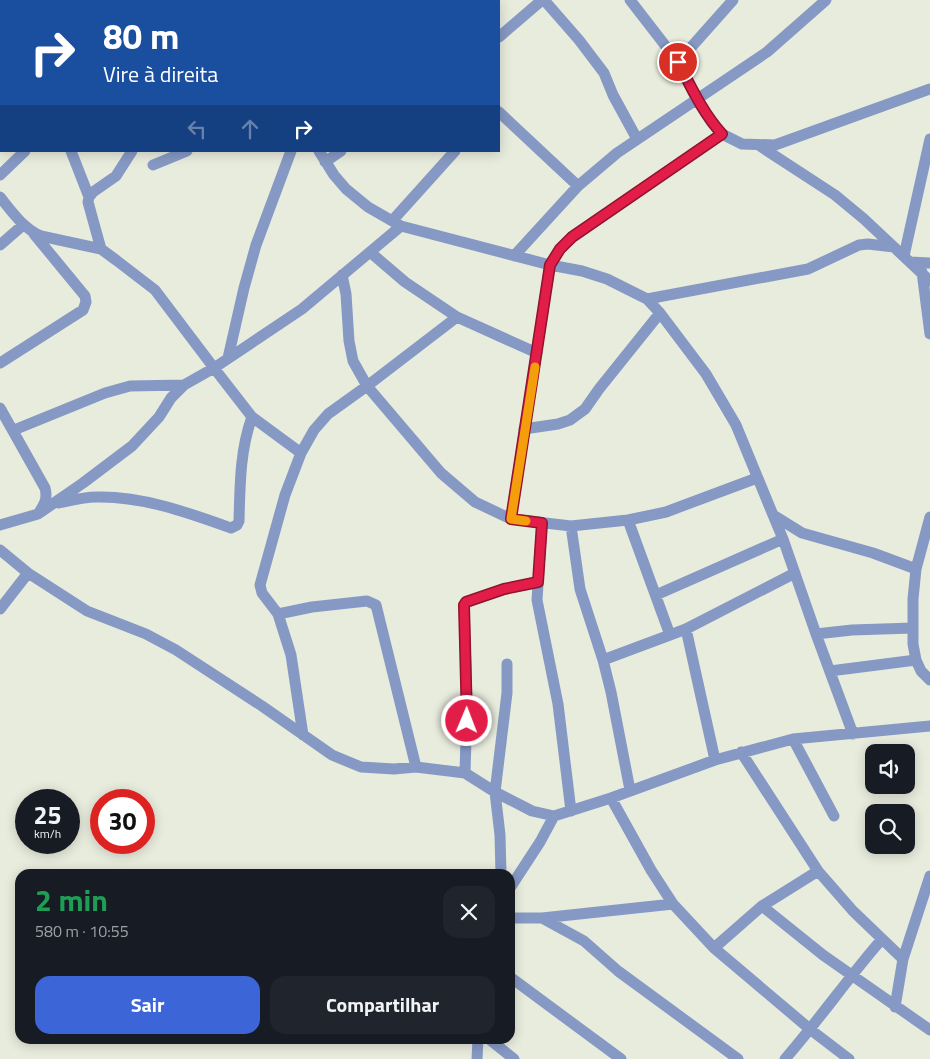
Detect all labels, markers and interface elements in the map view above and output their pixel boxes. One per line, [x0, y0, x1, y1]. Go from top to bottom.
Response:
text: 80 m [103, 9, 179, 63]
icon: right [20, 20, 85, 85]
pin [657, 41, 699, 83]
icon: arrive [664, 48, 692, 76]
text: Vire à direita [103, 57, 218, 91]
icon: left [183, 115, 211, 143]
icon: ahead [236, 115, 264, 143]
icon: right [289, 115, 317, 143]
position arrow [440, 694, 492, 746]
map controls [865, 744, 915, 854]
button: sound [865, 744, 915, 794]
speed limit sign: 30 [90, 789, 155, 854]
text: 25 [33, 796, 62, 834]
button: search [865, 804, 915, 854]
text: km/h [34, 824, 61, 843]
text: 2 min [35, 877, 108, 923]
button: close [443, 886, 495, 938]
text: 580 m · 10:55 [35, 919, 129, 943]
button: Sair [35, 976, 260, 1034]
button: Compartilhar [270, 976, 495, 1034]

